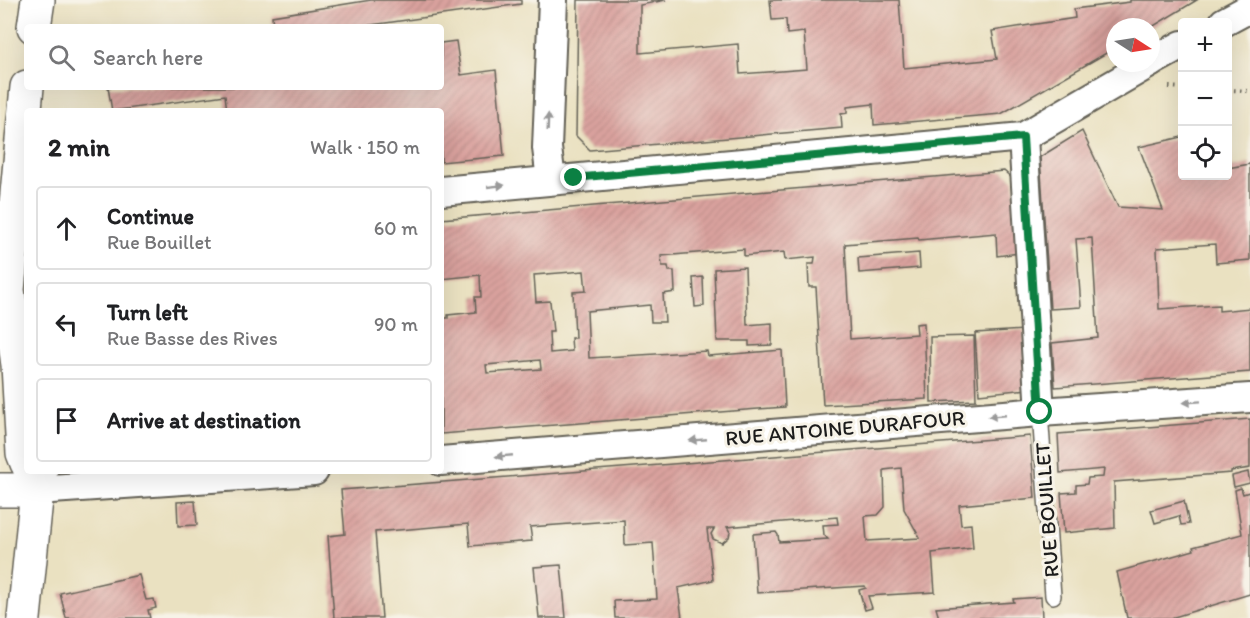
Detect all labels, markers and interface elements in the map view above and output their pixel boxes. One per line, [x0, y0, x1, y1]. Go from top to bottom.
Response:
north arrow [1106, 18, 1160, 72]
map controls [1178, 18, 1232, 180]
button: + [1178, 18, 1232, 72]
search box [24, 24, 444, 90]
icon: search [45, 41, 78, 74]
text: Search here [93, 44, 203, 71]
button: − [1178, 72, 1232, 126]
one-way arrow [544, 112, 553, 131]
button: locate [1178, 126, 1232, 180]
text: 2 min [48, 131, 110, 163]
text: Walk · 150 m [310, 135, 420, 159]
route end [560, 164, 586, 190]
one-way arrow [486, 181, 505, 191]
text: Continue [107, 203, 194, 230]
icon: ahead [50, 212, 83, 245]
text: 60 m [374, 216, 418, 240]
text: Rue Bouillet [107, 230, 212, 254]
text: Turn left [107, 299, 188, 326]
icon: left [50, 308, 83, 341]
text: 90 m [374, 312, 418, 336]
text: Rue Basse des Rives [107, 326, 278, 350]
one-way arrow [1182, 397, 1201, 407]
route start [1026, 398, 1052, 424]
icon: arrive [50, 404, 83, 437]
street label: RUE ANTOINE DURAFOUR [724, 405, 966, 450]
text: Arrive at destination [107, 407, 301, 434]
one-way arrow [988, 411, 1007, 421]
one-way arrow [689, 435, 708, 445]
street label: RUE BOUILLET [1029, 441, 1064, 579]
one-way arrow [494, 451, 513, 461]

